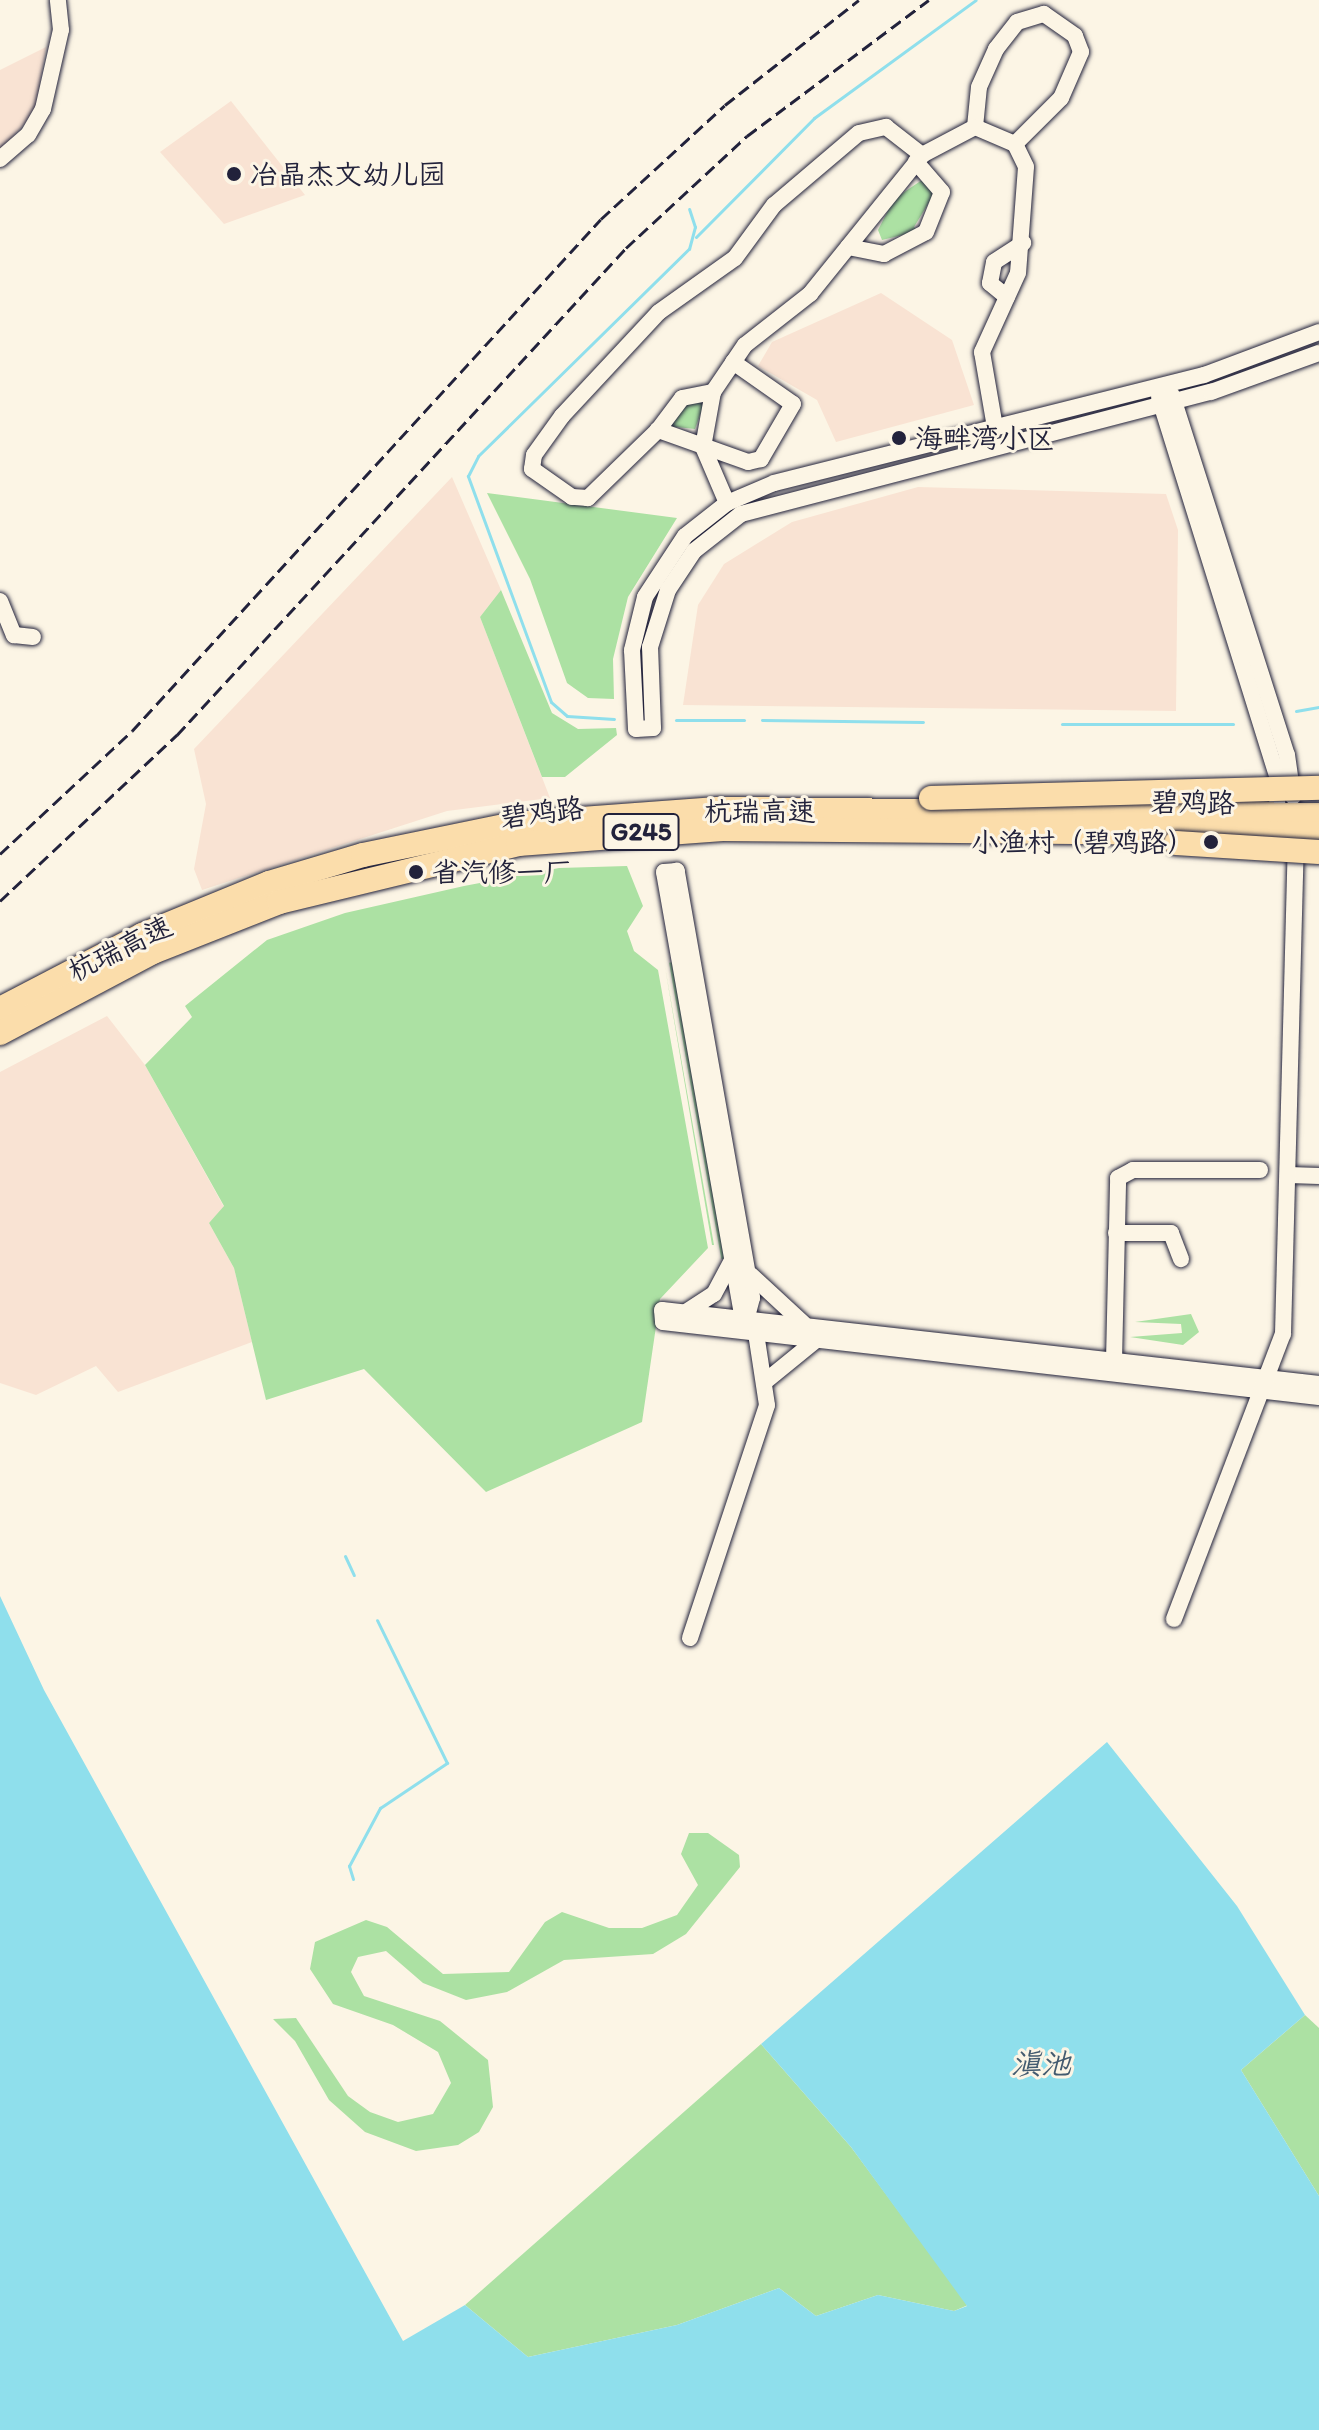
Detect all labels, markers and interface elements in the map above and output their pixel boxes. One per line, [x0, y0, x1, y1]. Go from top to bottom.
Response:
place label: 冶晶杰文幼儿园 [250, 157, 446, 191]
marker: 冶晶杰文幼儿园 [225, 165, 243, 183]
place label: 海畔湾小区 [915, 421, 1055, 455]
marker: 海畔湾小区 [890, 429, 908, 447]
street label: 碧鸡路 [1151, 784, 1235, 820]
street label: 碧鸡路 [498, 790, 586, 834]
street label: 杭瑞高速 [704, 794, 816, 828]
road number: G245 [601, 810, 681, 854]
place label: 小渔村（碧鸡路） [971, 825, 1195, 859]
marker: 小渔村（碧鸡路） [1202, 833, 1220, 851]
place label: 省汽修一厂 [432, 855, 572, 889]
marker: 省汽修一厂 [407, 863, 425, 881]
street label: 杭瑞高速 [62, 908, 178, 988]
water label: 滇池 [1011, 2046, 1071, 2082]

